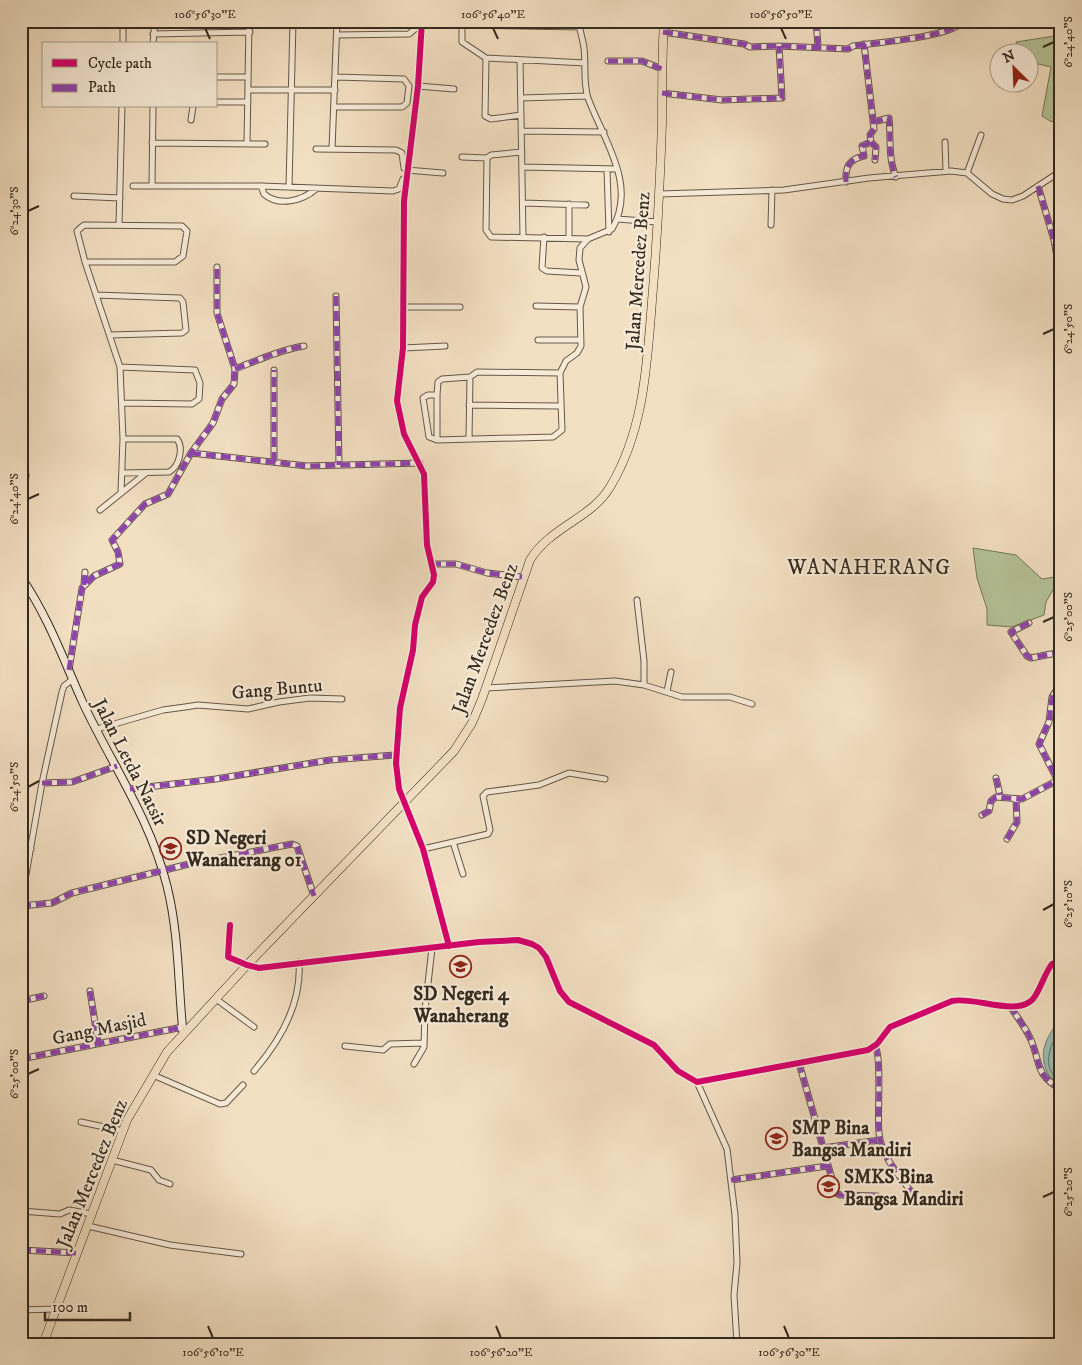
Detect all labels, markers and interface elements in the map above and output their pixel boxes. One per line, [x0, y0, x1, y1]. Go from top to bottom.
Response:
text: 106°56'30"E [174, 7, 236, 22]
text: 106°56'40"E [461, 7, 526, 22]
text: 106°56'50"E [749, 7, 813, 22]
text: 6°24'40"S [1061, 16, 1076, 68]
legend [42, 42, 218, 108]
north arrow [990, 42, 1040, 92]
text: N [1000, 46, 1018, 68]
text: Cycle path [88, 54, 152, 73]
text: Path [88, 78, 116, 97]
text: 6°24'30"S [7, 186, 22, 236]
street label: Jalan Mercedez Benz [621, 191, 656, 353]
text: 6°24'50"S [1061, 304, 1076, 354]
text: 6°24'40"S [7, 473, 22, 525]
district label: WANAHERANG [786, 555, 951, 581]
street label: Jalan Mercedez Benz [447, 560, 523, 719]
text: 6°25'00"S [1061, 592, 1076, 642]
street label: Gang Buntu [231, 674, 323, 705]
street label: Jalan Letda Natsir [87, 693, 172, 830]
text: 6°24'50"S [7, 762, 22, 812]
place label: SD Negeri Wanaherang 01 [185, 827, 302, 872]
school or university icon: SD Negeri Wanaherang 01 [158, 836, 182, 860]
text: 6°25'10"S [1061, 880, 1076, 928]
school or university icon: SD Negeri 4 Wanaherang [449, 955, 473, 979]
place label: SD Negeri 4 Wanaherang [413, 983, 510, 1028]
street label: Gang Masjid [50, 1008, 149, 1051]
text: 6°25'00"S [7, 1049, 22, 1099]
street label: Jalan Mercedez Benz [51, 1096, 133, 1253]
place label: SMP Bina Bangsa Mandiri [792, 1117, 912, 1162]
school or university icon: SMP Bina Bangsa Mandiri [764, 1126, 788, 1150]
place label: SMKS Bina Bangsa Mandiri [844, 1166, 964, 1211]
text: 6°25'20"S [1061, 1167, 1076, 1217]
school or university icon: SMKS Bina Bangsa Mandiri [816, 1175, 840, 1199]
scale bar [45, 1290, 130, 1322]
text: 100 m [52, 1298, 88, 1317]
text: 106°56'10"E [182, 1345, 244, 1360]
text: 106°56'20"E [470, 1345, 533, 1360]
text: 106°56'30"E [758, 1345, 820, 1360]

